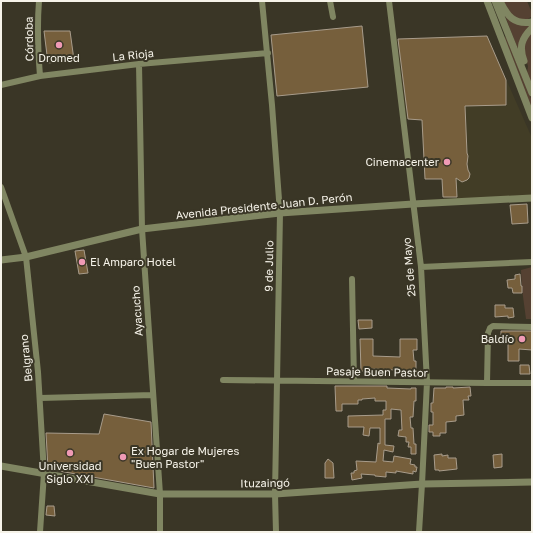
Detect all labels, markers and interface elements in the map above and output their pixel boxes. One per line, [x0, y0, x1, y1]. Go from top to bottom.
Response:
street label: Córdoba [22, 17, 35, 61]
marker: Dromed [54, 40, 64, 50]
street label: La Rioja [112, 46, 154, 63]
place label: Dromed [38, 51, 80, 64]
place label: Cinemacenter [365, 155, 440, 168]
marker: Cinemacenter [442, 157, 452, 167]
street label: Avenida Presidente Juan D. Perón [175, 190, 353, 221]
street label: 25 de Mayo [399, 236, 418, 297]
street label: 9 de Julio [262, 240, 275, 292]
place label: El Amparo Hotel [90, 255, 176, 268]
marker: El Amparo Hotel [77, 257, 87, 267]
street label: Ayacucho [128, 285, 145, 337]
place label: Baldío [481, 332, 514, 345]
street label: Belgrano [17, 333, 34, 382]
marker: Baldío [517, 334, 527, 344]
street label: Pasaje Buen Pastor [326, 364, 429, 379]
place label: Ex Hogar de Mujeres "Buen Pastor" [131, 444, 239, 470]
marker: Universidad Siglo XXI [65, 448, 75, 458]
marker: Ex Hogar de Mujeres "Buen Pastor" [118, 452, 128, 462]
place label: Universidad Siglo XXI [39, 459, 101, 485]
street label: Ituzaingó [240, 476, 290, 489]

